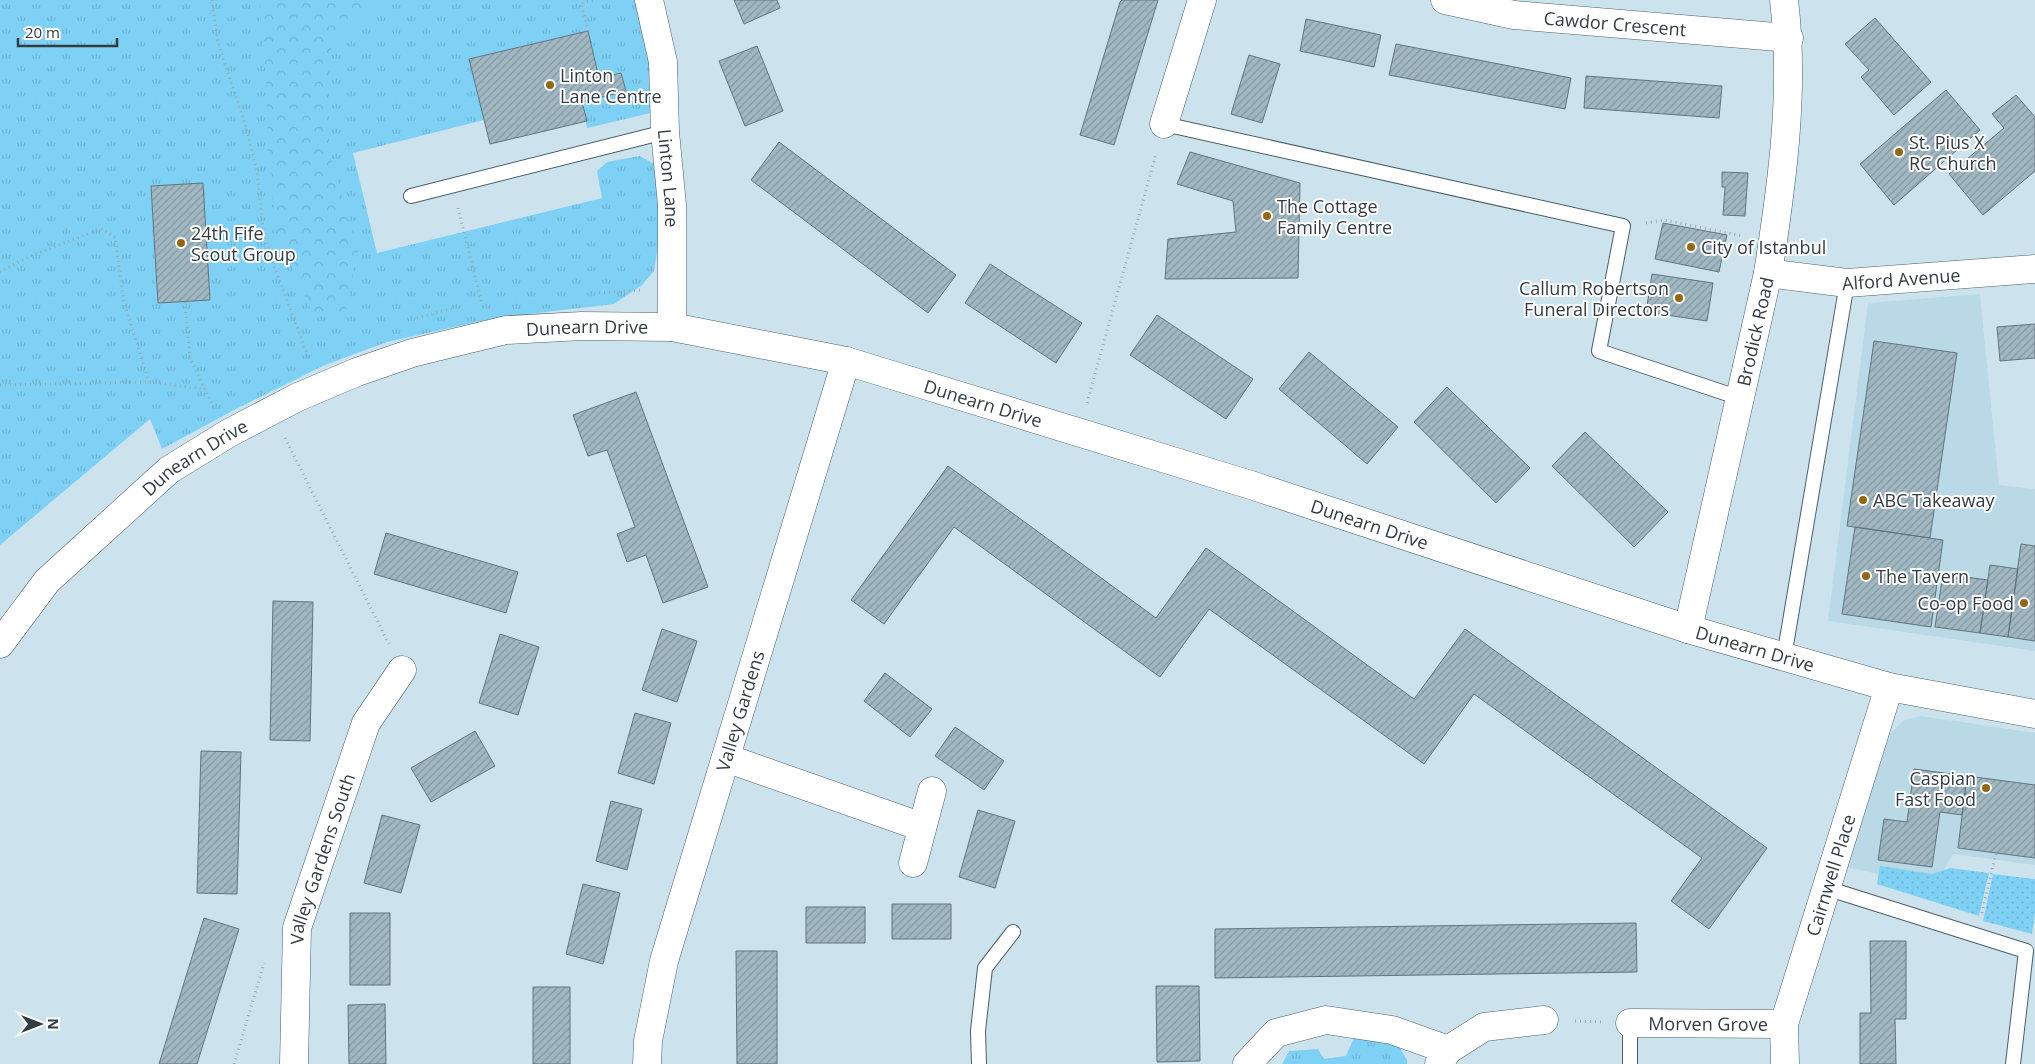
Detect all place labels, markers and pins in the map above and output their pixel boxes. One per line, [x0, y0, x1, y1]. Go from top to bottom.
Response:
place label: Linton Lane Centre [560, 63, 662, 108]
marker: Linton Lane Centre [544, 79, 556, 91]
place label: St. Pius X RC Church [1909, 130, 1997, 175]
marker: St. Pius X RC Church [1893, 146, 1905, 158]
place label: The Cottage Family Centre [1277, 194, 1392, 239]
marker: The Cottage Family Centre [1261, 210, 1273, 222]
place label: 24th Fife Scout Group [191, 221, 296, 266]
place label: City of Istanbul [1701, 235, 1826, 259]
marker: 24th Fife Scout Group [175, 237, 187, 249]
marker: City of Istanbul [1685, 241, 1697, 253]
place label: Callum Robertson Funeral Directors [1519, 276, 1669, 321]
marker: Callum Robertson Funeral Directors [1673, 292, 1685, 304]
place label: ABC Takeaway [1873, 488, 1995, 512]
marker: ABC Takeaway [1857, 494, 1869, 506]
place label: The Tavern [1876, 564, 1969, 588]
marker: The Tavern [1860, 570, 1872, 582]
place label: Co-op Food [1918, 591, 2014, 615]
marker: Co-op Food [2018, 597, 2030, 609]
place label: Caspian Fast Food [1895, 766, 1976, 811]
marker: Caspian Fast Food [1980, 782, 1992, 794]

